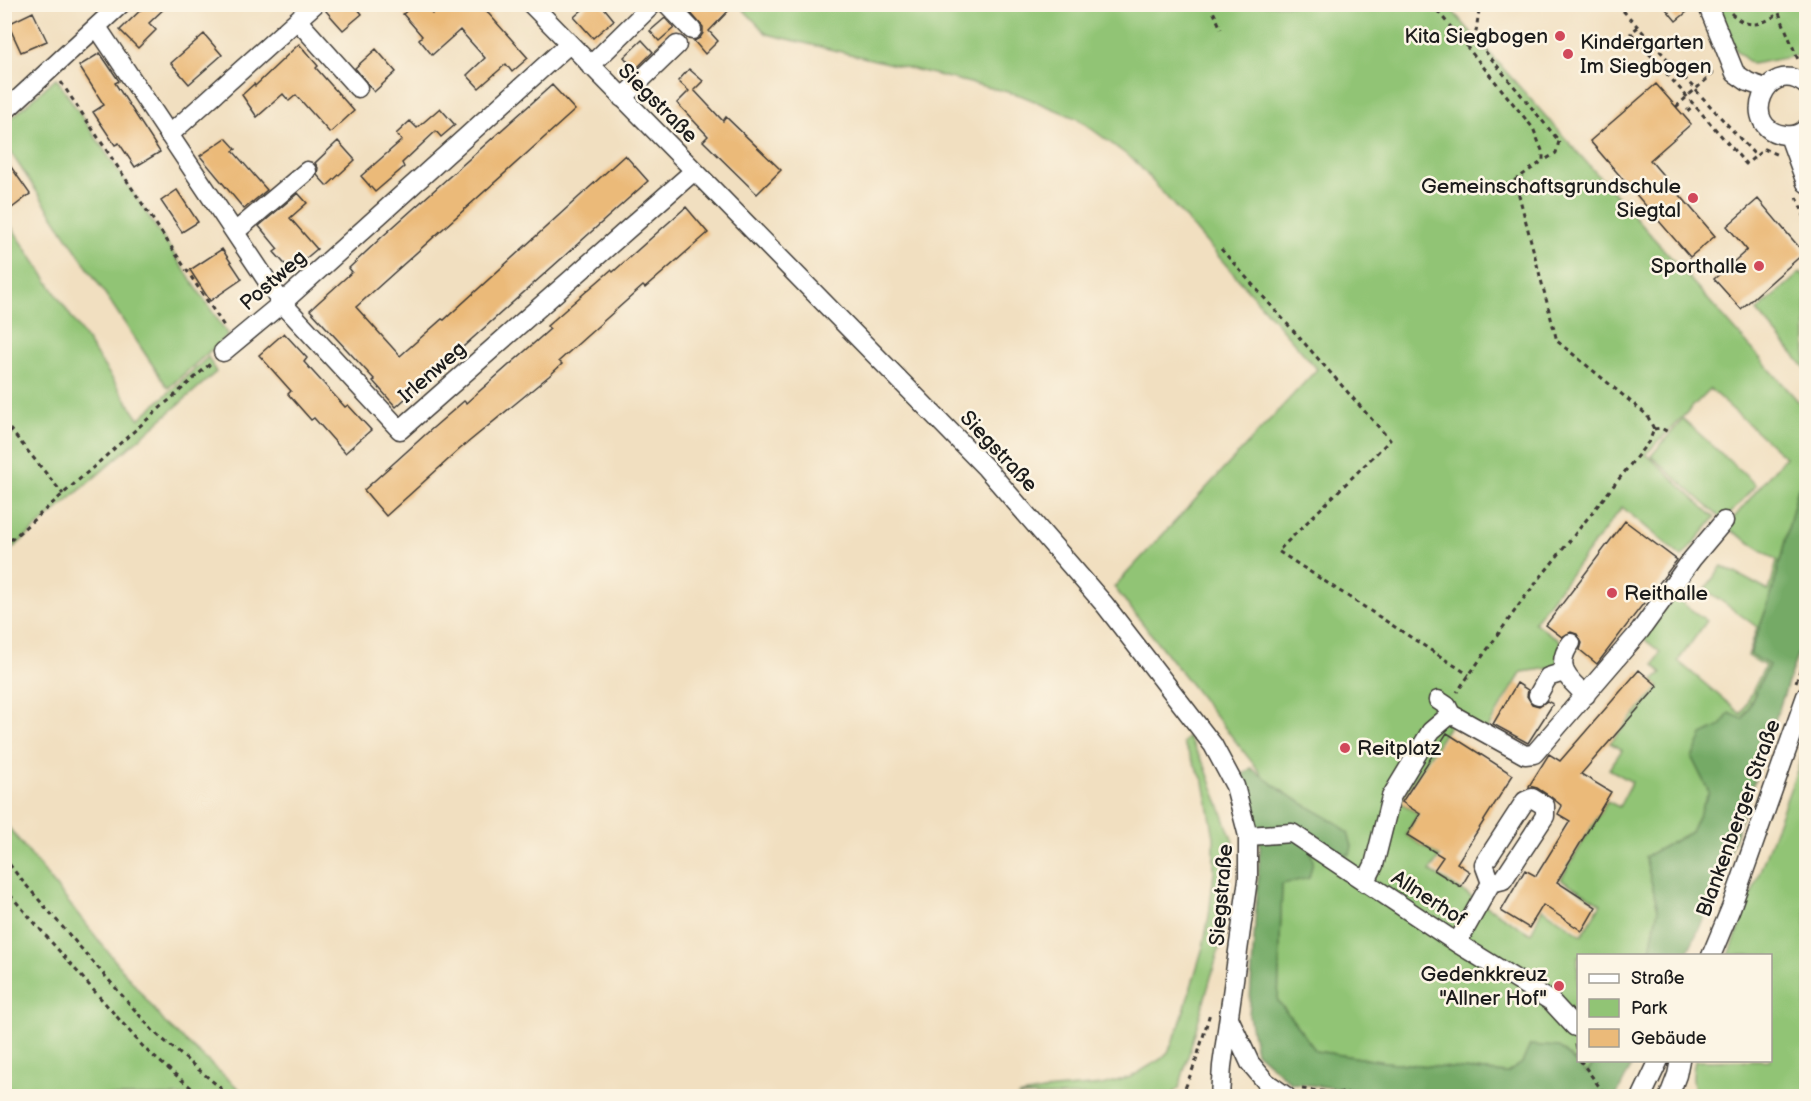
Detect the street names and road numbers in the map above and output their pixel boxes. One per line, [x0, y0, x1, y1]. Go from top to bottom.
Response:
street label: Siegstraße [613, 58, 703, 148]
street label: Postweg [235, 245, 312, 316]
street label: Irlenweg [393, 336, 471, 408]
street label: Siegstraße [955, 405, 1043, 497]
street label: Blankenberger Straße [1691, 716, 1786, 920]
street label: Siegstraße [1205, 843, 1238, 947]
street label: Allnerhof [1387, 865, 1471, 932]

